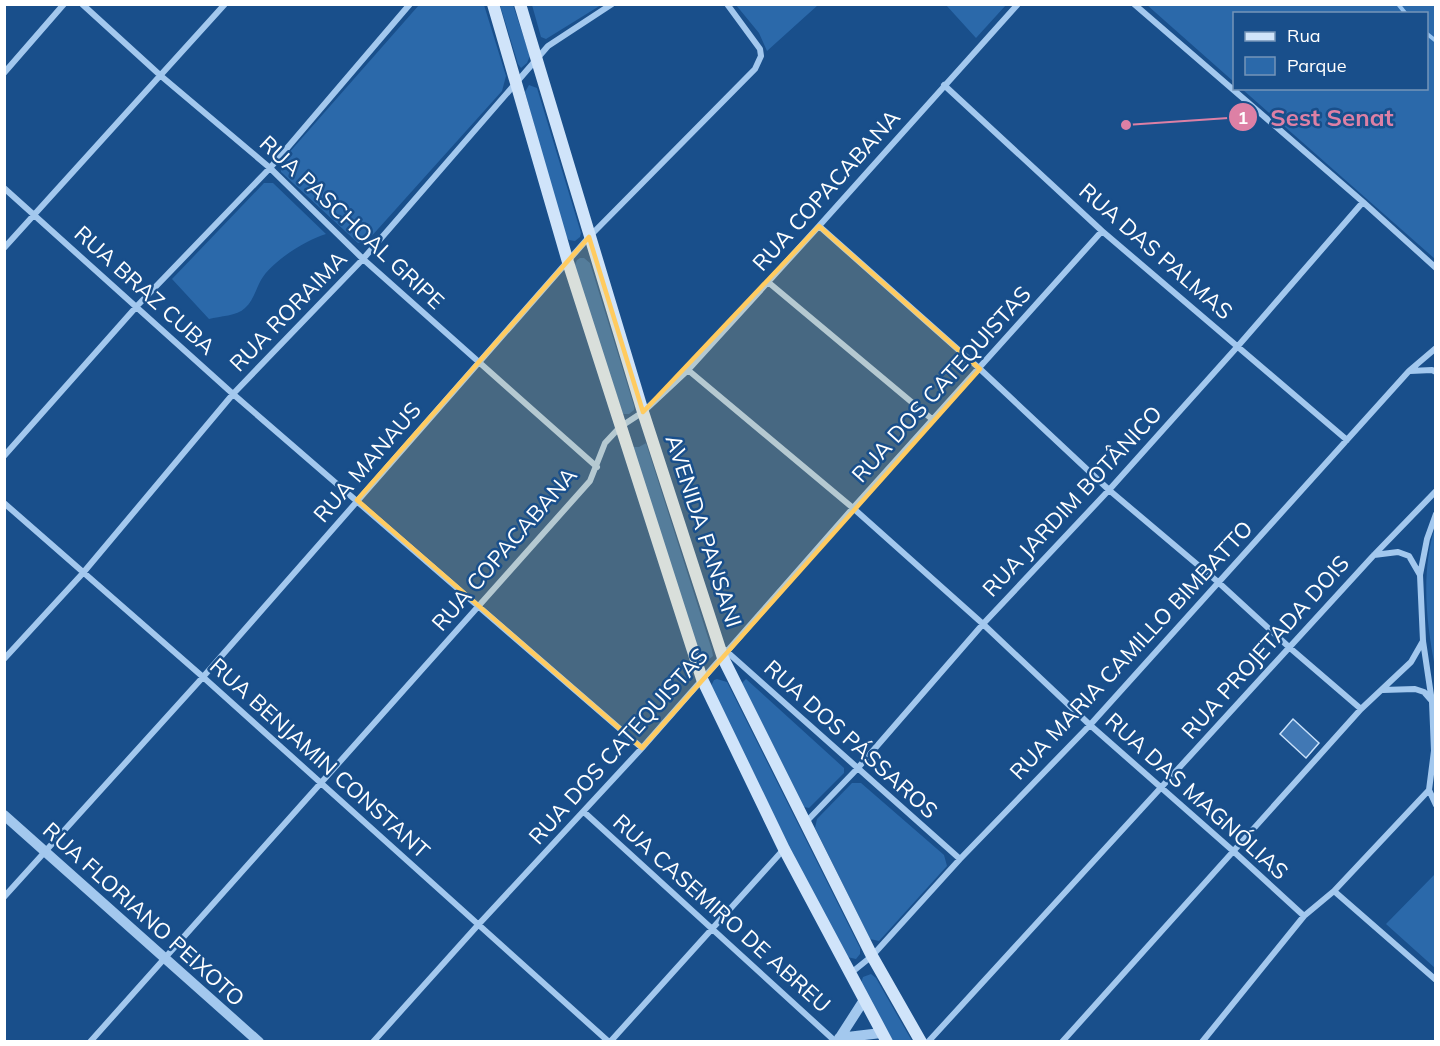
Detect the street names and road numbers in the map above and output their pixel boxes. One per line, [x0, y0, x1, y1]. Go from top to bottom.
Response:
street label: RUA COPACABANA [746, 103, 906, 277]
street label: RUA PASCHOAL GRIPE [254, 129, 450, 315]
street label: RUA DAS PALMAS [1074, 177, 1238, 325]
street label: RUA BRAZ CUBA [69, 219, 221, 361]
street label: RUA RORAIMA [223, 245, 353, 377]
street label: RUA DOS CATEQUISTAS [845, 280, 1037, 488]
street label: RUA MANAUS [307, 396, 427, 528]
street label: RUA JARDIM BOTÂNICO [976, 400, 1168, 602]
street label: AVENIDA PANSANI [660, 431, 748, 631]
street label: RUA COPACABANA [425, 461, 583, 637]
street label: RUA MARIA CAMILLO BIMBATTO [1003, 515, 1259, 785]
street label: RUA PROJETADA DOIS [1175, 549, 1355, 745]
street label: RUA DOS CATEQUISTAS [522, 642, 714, 850]
street label: RUA BENJAMIN CONSTANT [204, 652, 436, 864]
street label: RUA DOS PÁSSAROS [758, 654, 944, 824]
street label: RUA DAS MAGNÓLIAS [1100, 706, 1294, 886]
street label: RUA CASEMIRO DE ABREU [607, 808, 837, 1018]
street label: RUA FLORIANO PEIXOTO [37, 816, 251, 1012]

